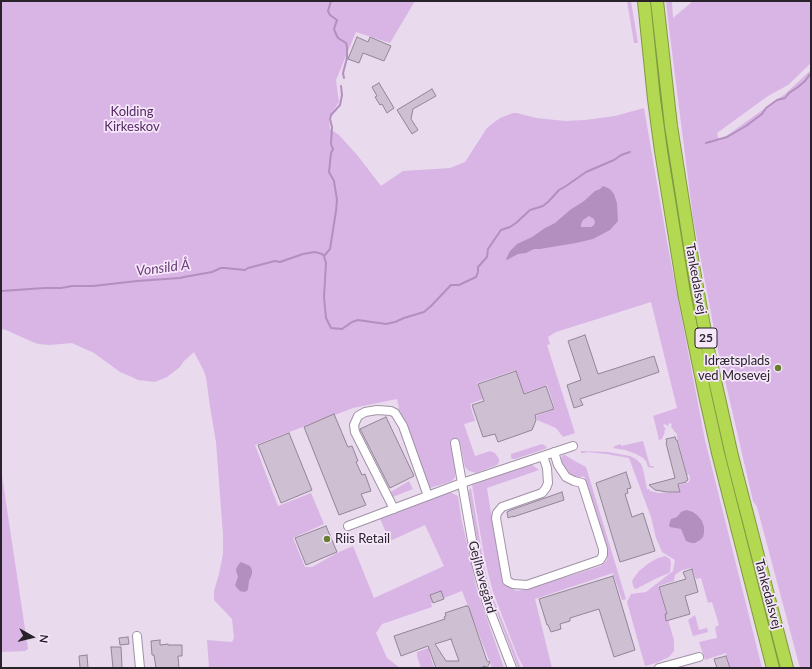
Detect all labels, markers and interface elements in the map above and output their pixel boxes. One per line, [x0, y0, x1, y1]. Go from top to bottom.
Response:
park label: Kolding Kirkeskov [104, 104, 160, 135]
street label: Tankedalsvej [682, 242, 710, 316]
water label: Vonsild Å [135, 256, 191, 280]
road number: 25 [695, 328, 717, 348]
place label: Idrætsplads ved Mosevej [698, 353, 770, 384]
marker: Idrætsplads ved Mosevej [773, 363, 783, 373]
place label: Riis Retail [335, 531, 390, 547]
marker: Riis Retail [322, 534, 332, 544]
street label: Gejlhavegård [465, 539, 499, 615]
street label: Tankedalsvej [751, 557, 785, 631]
north arrow [12, 617, 52, 657]
text: N [37, 634, 51, 644]

